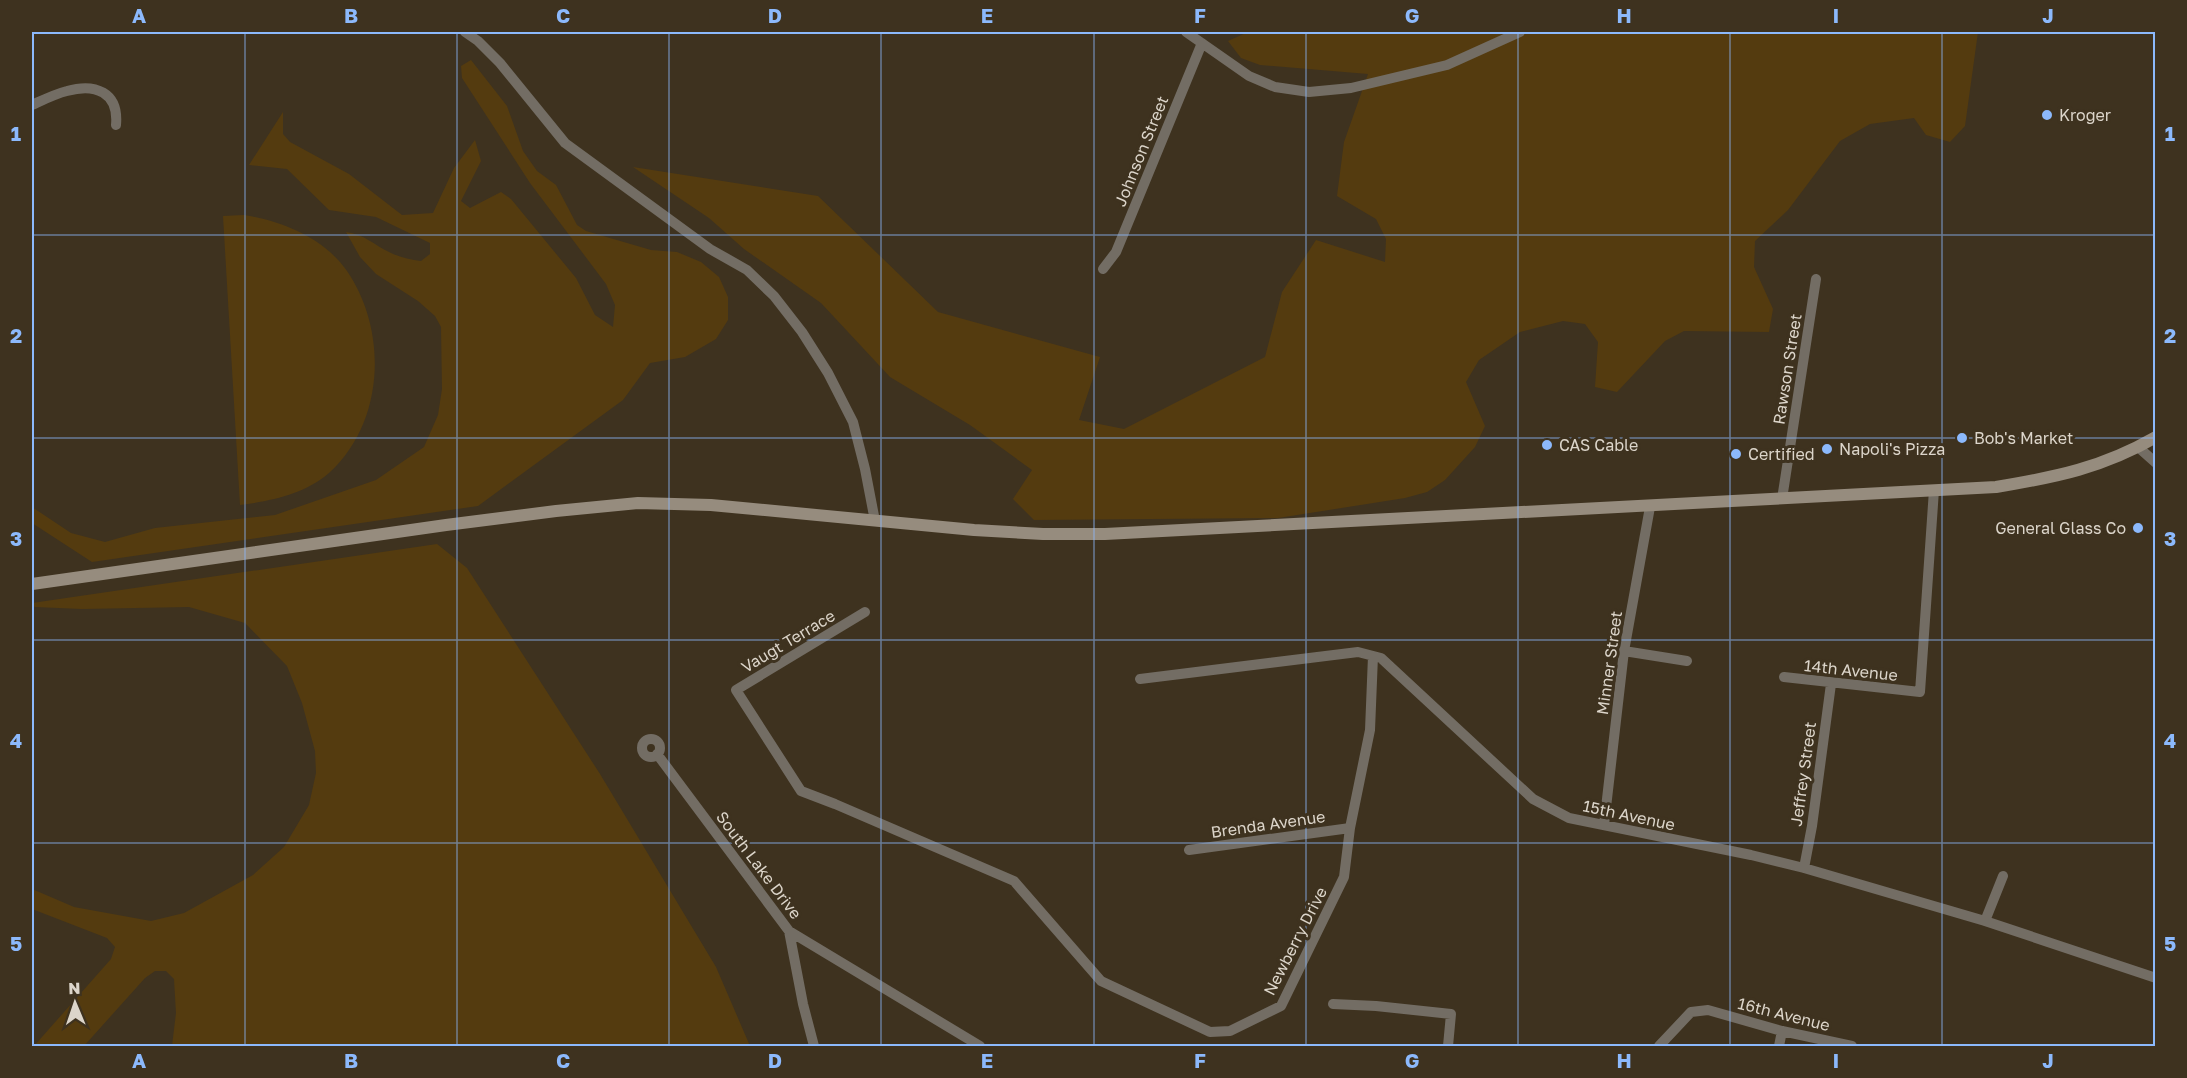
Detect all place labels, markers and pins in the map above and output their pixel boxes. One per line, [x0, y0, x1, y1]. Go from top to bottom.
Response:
place label: Kroger [2059, 105, 2111, 125]
marker: Kroger [2040, 108, 2054, 122]
place label: Bob's Market [1974, 428, 2073, 448]
marker: Bob's Market [1955, 431, 1969, 445]
place label: CAS Cable [1559, 435, 1638, 455]
marker: CAS Cable [1540, 438, 1554, 452]
place label: Napoli's Pizza [1839, 439, 1945, 459]
marker: Napoli's Pizza [1820, 442, 1834, 456]
place label: Certified [1748, 444, 1815, 464]
marker: Certified [1729, 447, 1743, 461]
place label: General Glass Co [1995, 518, 2126, 538]
marker: General Glass Co [2131, 521, 2145, 535]

